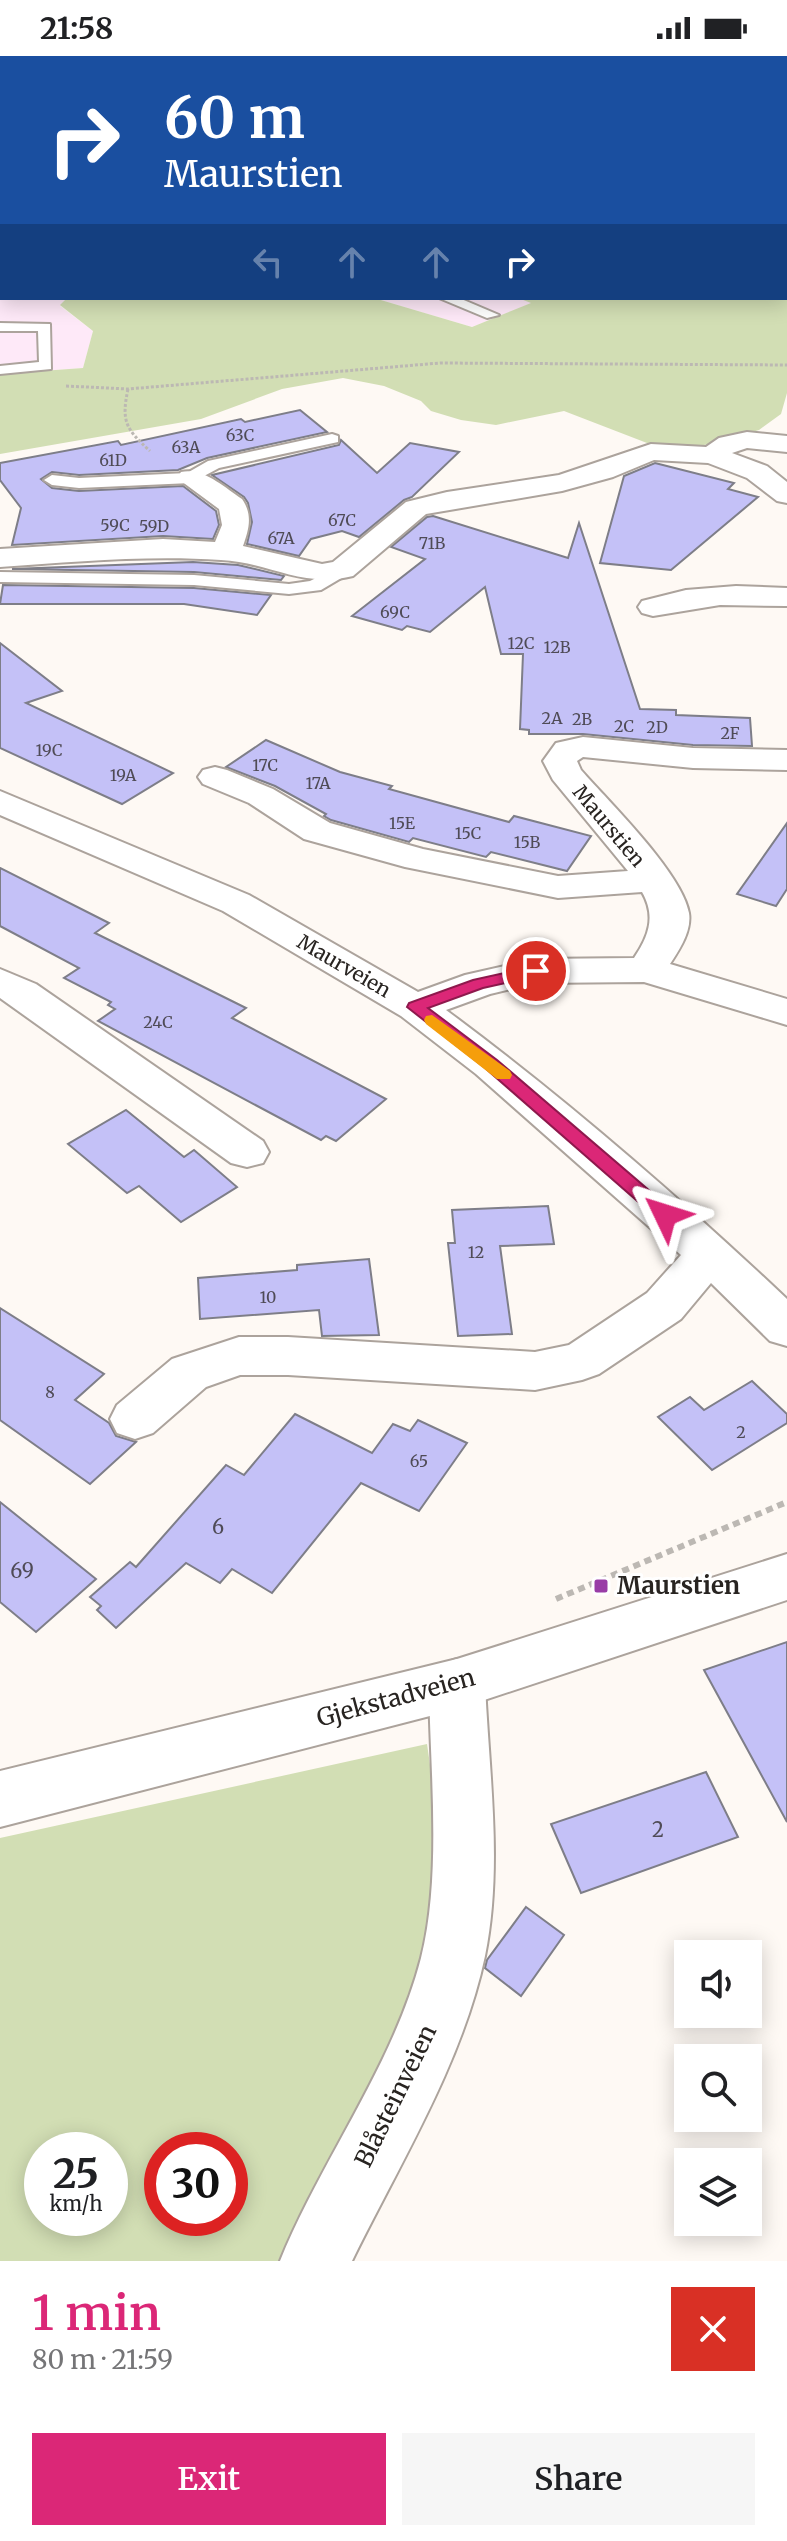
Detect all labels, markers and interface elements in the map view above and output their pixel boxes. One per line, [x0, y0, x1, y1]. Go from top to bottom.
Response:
text: 21:58 [40, 9, 113, 47]
text: 60 m [164, 83, 305, 153]
icon: right [32, 88, 136, 192]
text: Maurstien [164, 152, 343, 197]
icon: left [246, 240, 290, 284]
icon: ahead [330, 240, 374, 284]
icon: ahead [414, 240, 458, 284]
icon: right [498, 240, 542, 284]
house number: 63C [226, 425, 254, 445]
house number: 63A [172, 437, 201, 457]
house number: 61D [99, 450, 127, 470]
house number: 67C [328, 510, 356, 530]
house number: 59C [100, 515, 130, 535]
house number: 59D [139, 516, 169, 536]
house number: 67A [267, 528, 295, 548]
house number: 71B [419, 533, 446, 553]
house number: 69C [380, 602, 410, 622]
house number: 12C [508, 633, 534, 653]
house number: 12B [543, 637, 571, 657]
house number: 2A [542, 708, 563, 728]
house number: 2B [572, 709, 592, 729]
house number: 2C [614, 716, 634, 736]
house number: 2D [646, 717, 668, 737]
house number: 2F [720, 723, 740, 743]
house number: 19C [36, 740, 62, 760]
house number: 17C [252, 755, 278, 775]
house number: 19A [110, 765, 137, 785]
house number: 17A [305, 773, 331, 793]
street label: Maurstien [568, 780, 651, 872]
house number: 15E [389, 813, 416, 833]
house number: 15C [455, 823, 481, 843]
house number: 15B [514, 832, 540, 852]
street label: Maurveien [293, 929, 395, 1002]
pin [502, 937, 570, 1005]
icon: arrive [514, 949, 558, 993]
house number: 24C [143, 1012, 173, 1032]
position arrow [623, 1173, 707, 1257]
house number: 12 [468, 1242, 484, 1262]
house number: 10 [260, 1287, 276, 1307]
house number: 8 [45, 1382, 55, 1402]
house number: 2 [736, 1422, 746, 1442]
house number: 65 [410, 1451, 428, 1471]
house number: 6 [212, 1514, 224, 1539]
house number: 69 [10, 1558, 34, 1583]
place label: Maurstien [617, 1570, 740, 1601]
marker: Maurstien [592, 1577, 610, 1595]
street label: Gjekstadveien [313, 1661, 479, 1734]
house number: 2 [652, 1817, 664, 1842]
map controls [674, 1940, 762, 2236]
button: sound [674, 1940, 762, 2028]
street label: Blåsteinveien [348, 2019, 443, 2172]
button: search [674, 2044, 762, 2132]
speed limit sign: 30 [144, 2132, 248, 2236]
button: layers [674, 2148, 762, 2236]
text: 25 [53, 2149, 99, 2199]
text: km/h [50, 2191, 102, 2216]
text: 1 min [32, 2283, 161, 2343]
button: close [671, 2287, 755, 2371]
text: 80 m · 21:59 [32, 2343, 173, 2376]
button: Exit [32, 2433, 386, 2525]
button: Share [402, 2433, 755, 2525]

